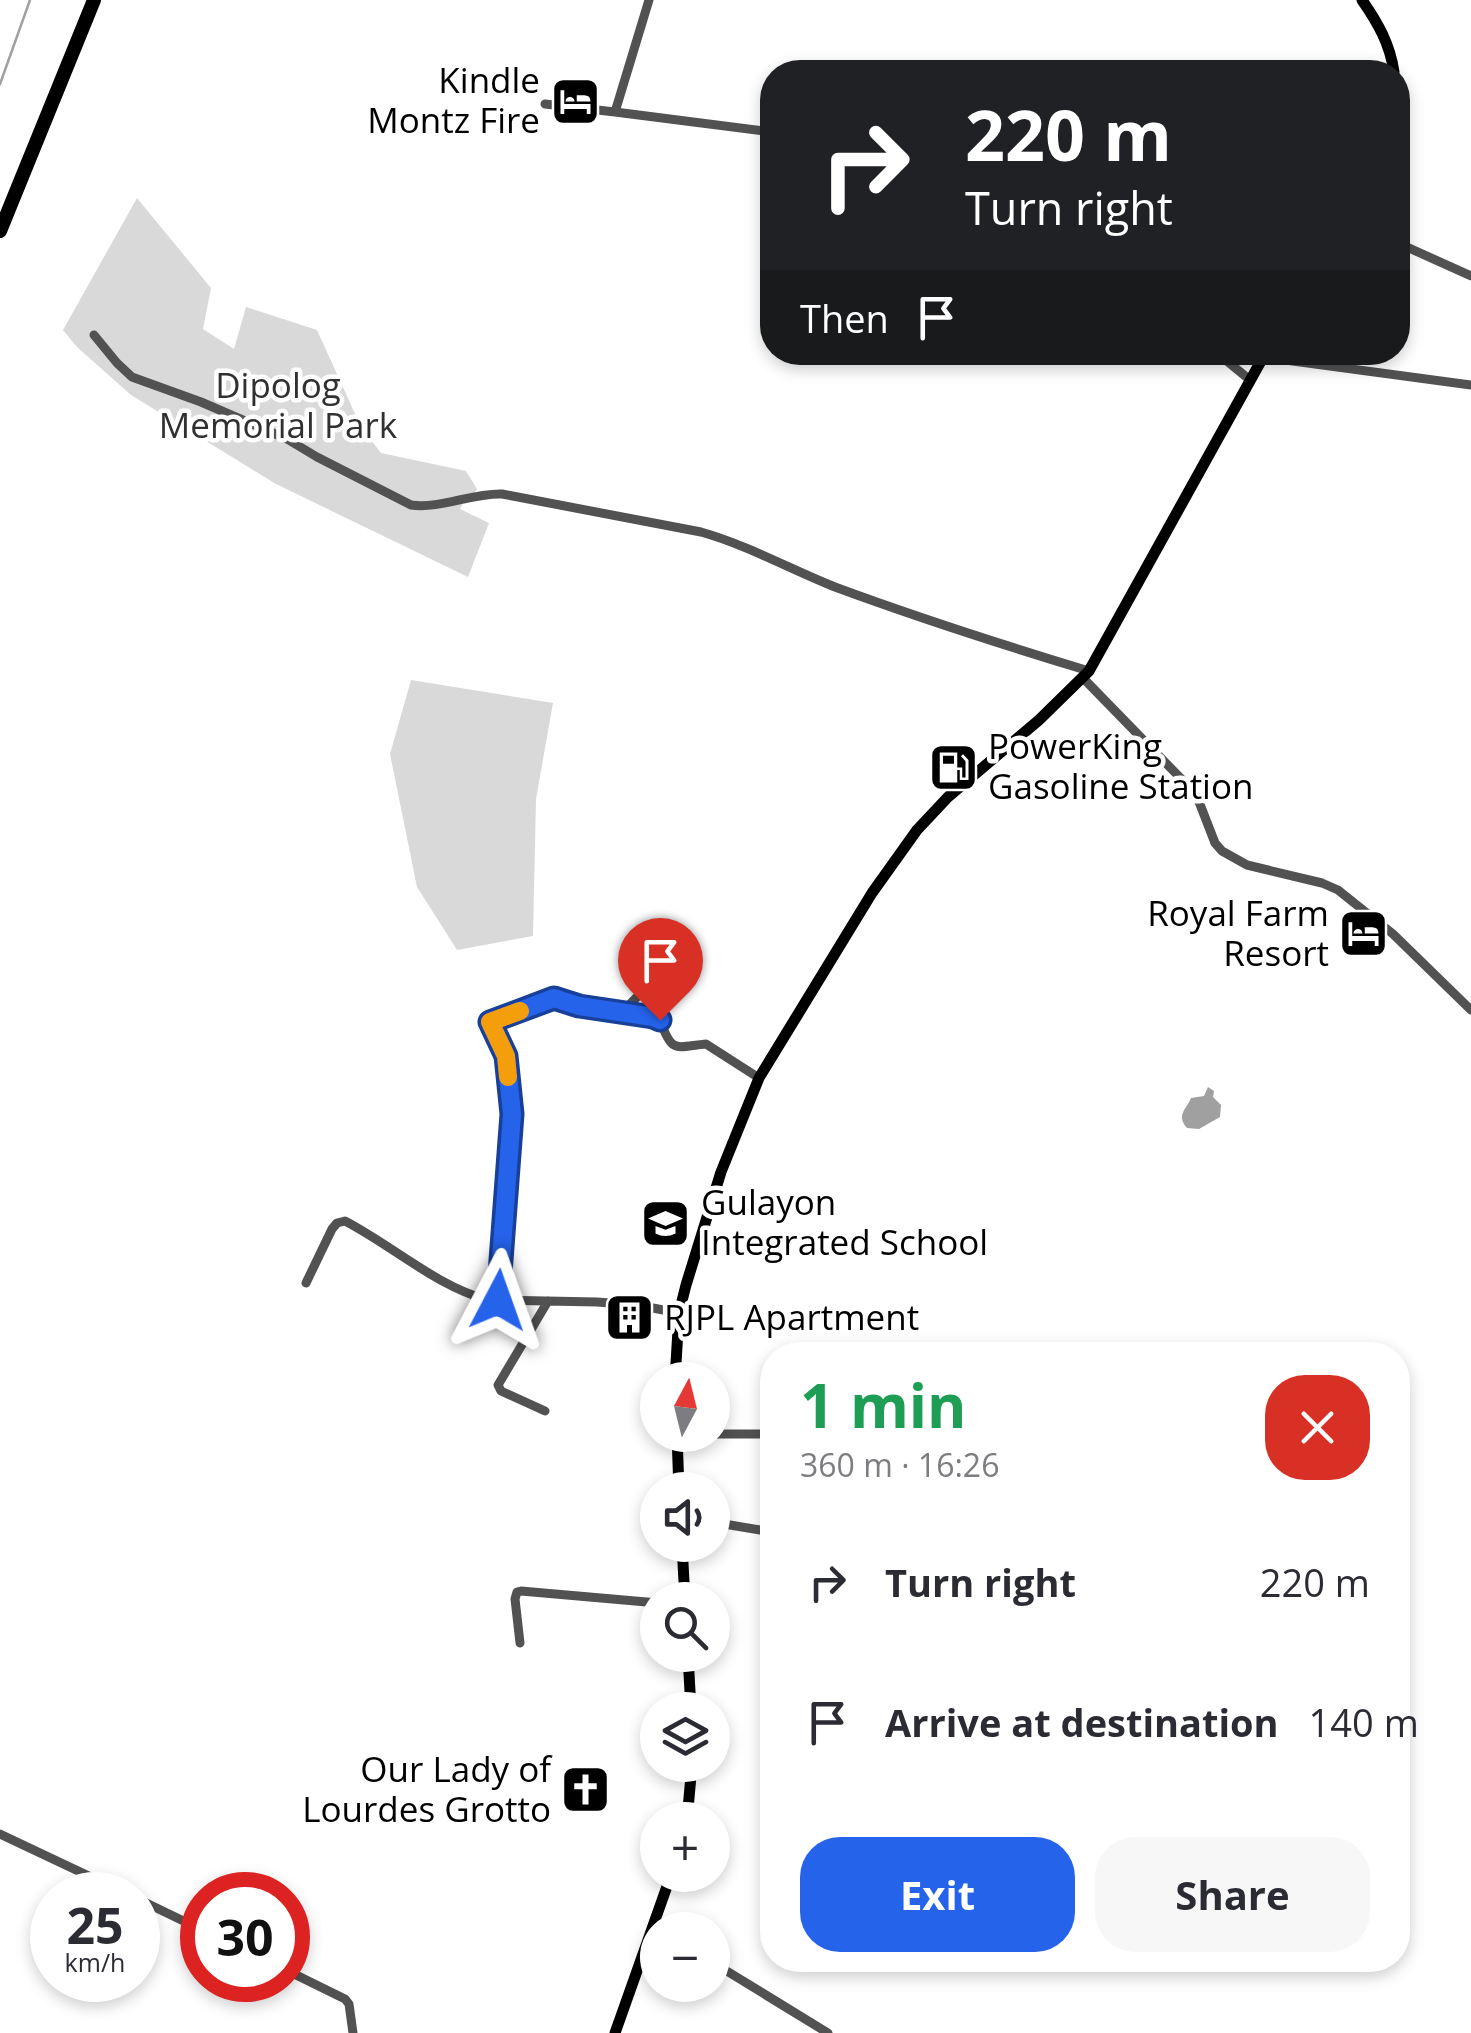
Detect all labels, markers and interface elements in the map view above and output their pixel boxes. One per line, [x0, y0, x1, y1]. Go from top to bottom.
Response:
place label: Kindle Montz Fire [367, 56, 540, 143]
hotel icon: Kindle Montz Fire [549, 75, 601, 127]
text: 220 m [965, 86, 1172, 182]
icon: right [800, 100, 930, 230]
text: Turn right [965, 177, 1173, 238]
icon: arrive [909, 290, 964, 345]
text: Then [800, 292, 889, 344]
park label: Dipolog Memorial Park [159, 361, 398, 448]
place label: PowerKing Gasoline Station [988, 722, 1253, 809]
fuel station icon: PowerKing Gasoline Station [927, 741, 979, 793]
place label: Royal Farm Resort [1147, 889, 1329, 976]
hotel icon: Royal Farm Resort [1338, 908, 1390, 960]
pin [618, 918, 703, 1021]
icon: arrive [633, 933, 688, 988]
place label: Gulayon Integrated School [701, 1178, 988, 1265]
school or university icon: Gulayon Integrated School [640, 1197, 692, 1249]
position arrow [446, 1248, 550, 1352]
building icon: RJPL Apartment [603, 1292, 655, 1344]
place label: RJPL Apartment [664, 1293, 919, 1340]
north arrow [640, 1362, 730, 1452]
map controls [640, 1362, 730, 2002]
text: 1 min [800, 1364, 967, 1446]
button: close [1265, 1375, 1370, 1480]
text: 360 m · 16:26 [800, 1443, 999, 1486]
button: sound [640, 1472, 730, 1562]
icon: right [800, 1555, 855, 1610]
text: Turn right [885, 1556, 1076, 1608]
text: 220 m [1260, 1556, 1370, 1608]
button: search [640, 1582, 730, 1672]
button: layers [640, 1692, 730, 1782]
icon: arrive [800, 1695, 855, 1750]
text: Arrive at destination [885, 1696, 1279, 1748]
text: 140 m [1309, 1696, 1419, 1748]
place label: Our Lady of Lourdes Grotto [302, 1745, 553, 1832]
church icon: Our Lady of Lourdes Grotto [560, 1764, 612, 1816]
button: + [640, 1802, 730, 1892]
button: Exit [800, 1837, 1075, 1952]
button: Share [1095, 1837, 1370, 1952]
speed limit sign: 30 [180, 1872, 310, 2002]
text: 25 [66, 1891, 124, 1959]
button: − [640, 1912, 730, 2002]
text: km/h [65, 1945, 125, 1979]

